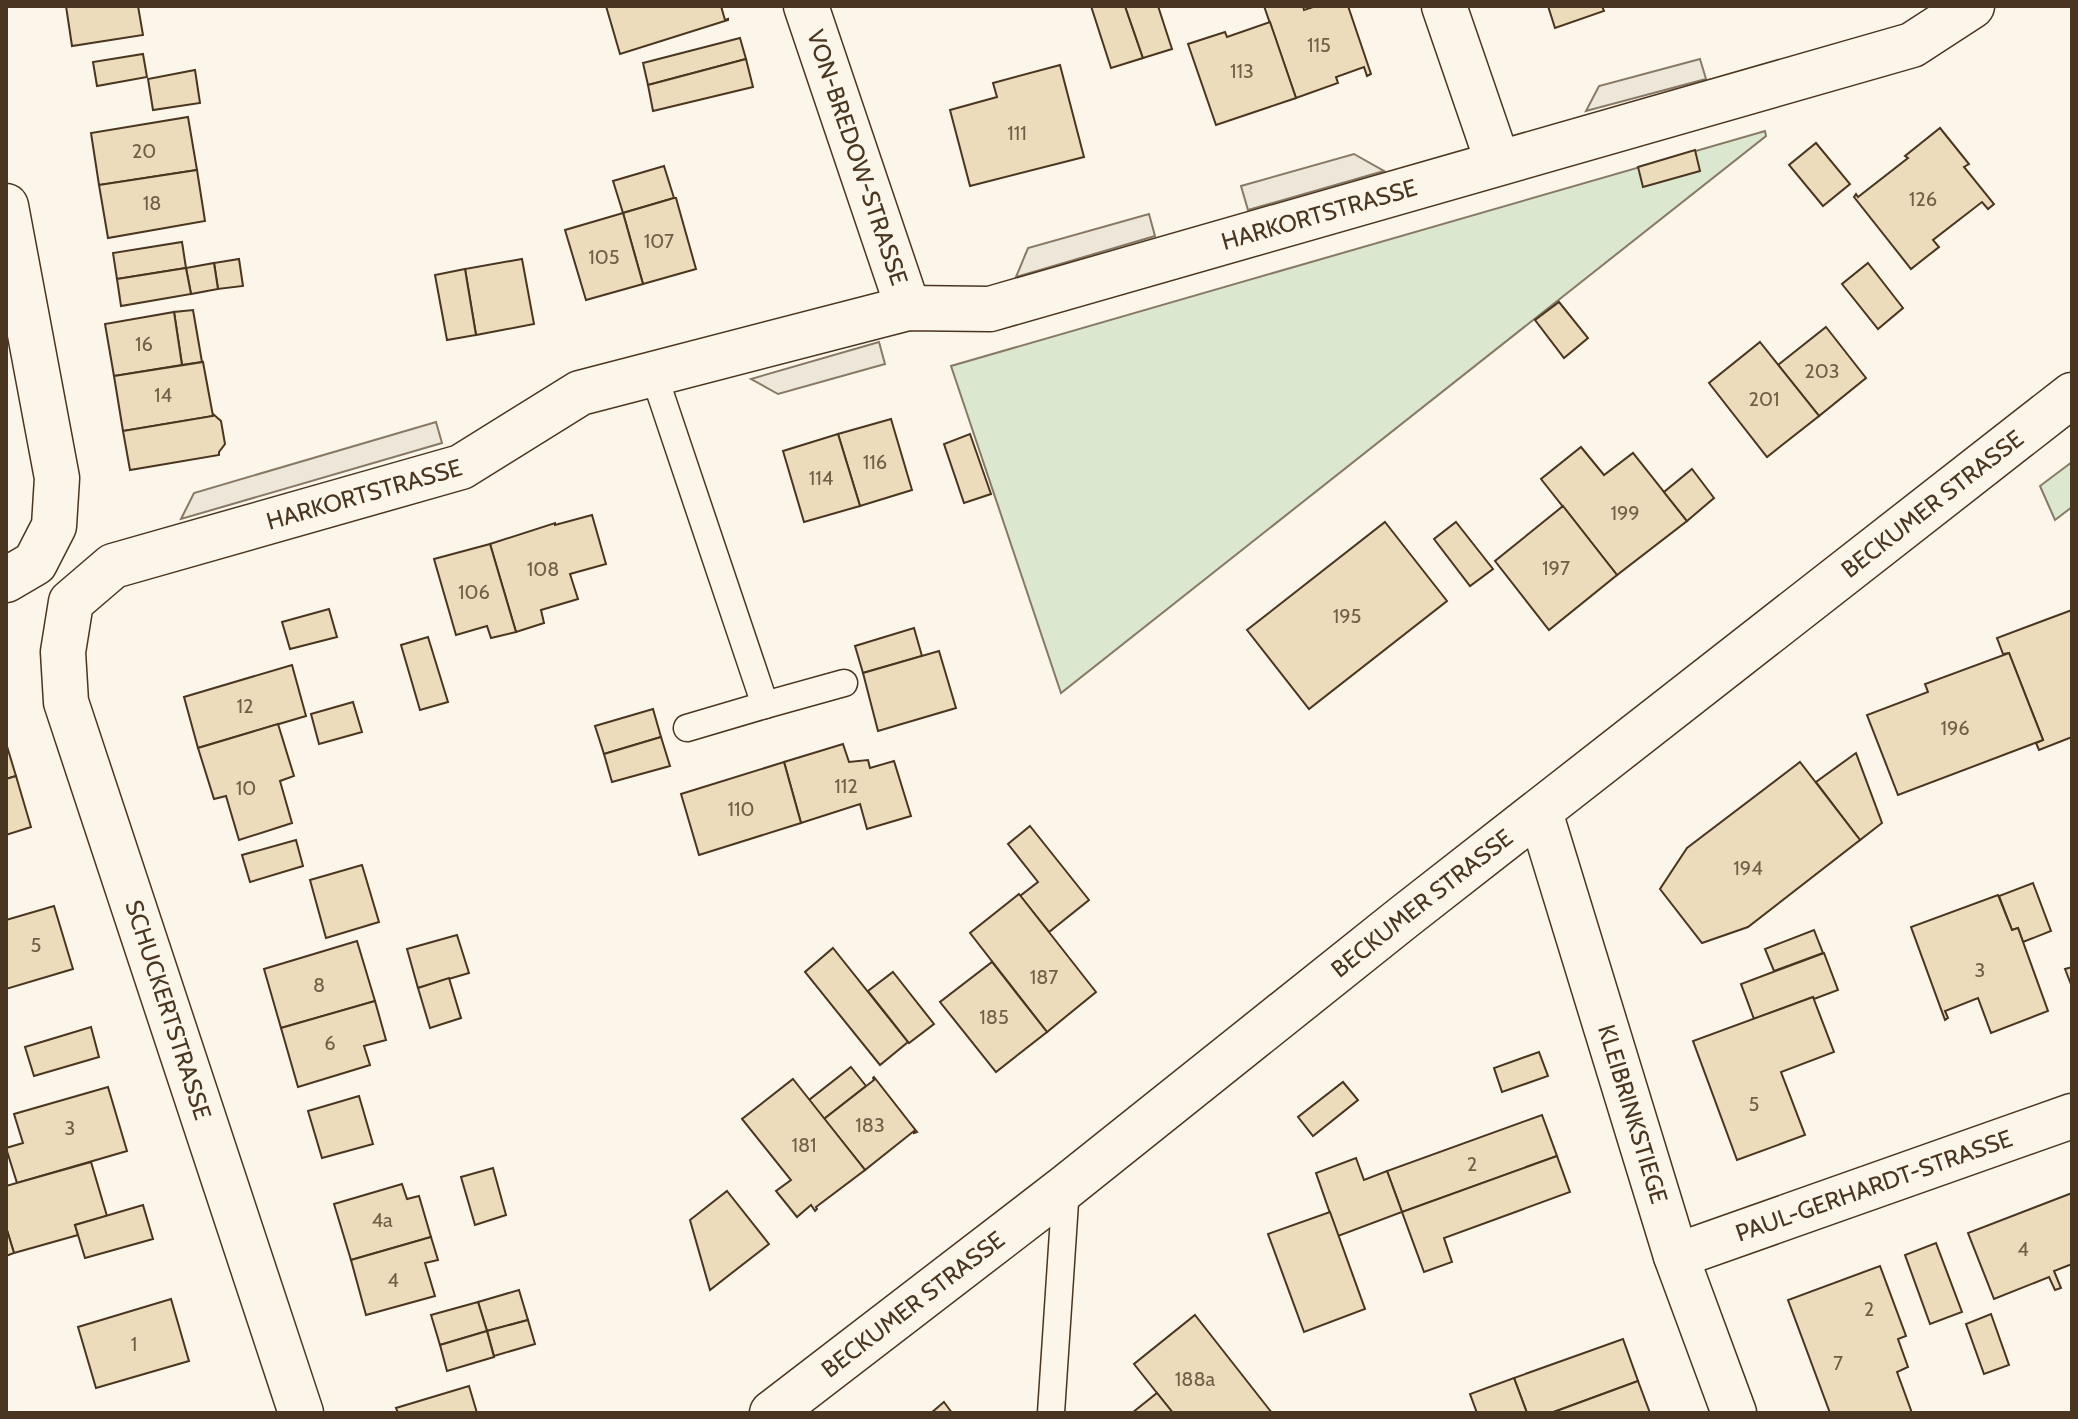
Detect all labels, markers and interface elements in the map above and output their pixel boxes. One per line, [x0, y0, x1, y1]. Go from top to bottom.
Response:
street label: VON-BREDOW-STRASSE [801, 26, 914, 289]
house number: 115 [1307, 33, 1331, 57]
house number: 113 [1230, 59, 1254, 83]
house number: 111 [1007, 121, 1027, 145]
house number: 20 [132, 139, 156, 163]
street label: HARKORTSTRASSE [1218, 173, 1420, 256]
house number: 126 [1909, 187, 1937, 211]
house number: 18 [143, 191, 161, 215]
house number: 107 [644, 229, 674, 253]
house number: 105 [588, 245, 620, 269]
house number: 16 [135, 332, 153, 356]
house number: 203 [1804, 359, 1840, 383]
house number: 14 [154, 383, 172, 407]
house number: 201 [1749, 387, 1779, 411]
street label: BECKUMER STRASSE [1835, 424, 2029, 584]
house number: 116 [863, 450, 887, 474]
street label: HARKORTSTRASSE [263, 452, 465, 536]
house number: 114 [809, 466, 834, 490]
house number: 199 [1610, 501, 1640, 525]
house number: 197 [1542, 556, 1570, 580]
house number: 108 [527, 557, 559, 581]
house number: 106 [458, 580, 490, 604]
house number: 195 [1333, 604, 1361, 628]
house number: 12 [237, 694, 254, 718]
house number: 196 [1940, 716, 1970, 740]
house number: 112 [834, 774, 858, 798]
house number: 10 [236, 776, 256, 800]
house number: 110 [728, 797, 755, 821]
street label: BECKUMER STRASSE [1325, 823, 1518, 983]
house number: 194 [1733, 856, 1763, 880]
street label: SCHUCKERTSTRASSE [119, 896, 218, 1123]
house number: 5 [31, 933, 41, 957]
house number: 3 [1975, 958, 1985, 982]
house number: 187 [1030, 965, 1058, 989]
house number: 8 [313, 973, 325, 997]
house number: 185 [979, 1005, 1009, 1029]
street label: KLEIBRINKSTIEGE [1592, 1021, 1674, 1207]
house number: 6 [324, 1031, 336, 1055]
house number: 5 [1749, 1092, 1759, 1116]
house number: 183 [855, 1113, 885, 1137]
house number: 3 [65, 1116, 75, 1140]
street label: PAUL-GERHARDT-STRASSE [1732, 1123, 2016, 1248]
house number: 181 [791, 1133, 817, 1157]
house number: 2 [1467, 1152, 1477, 1176]
house number: 4a [371, 1208, 393, 1232]
street label: BECKUMER STRASSE [816, 1225, 1010, 1384]
house number: 4 [2017, 1237, 2029, 1261]
house number: 4 [387, 1268, 399, 1292]
house number: 2 [1864, 1297, 1874, 1321]
house number: 1 [131, 1332, 137, 1356]
house number: 7 [1833, 1351, 1843, 1375]
house number: 188a [1175, 1367, 1216, 1391]

